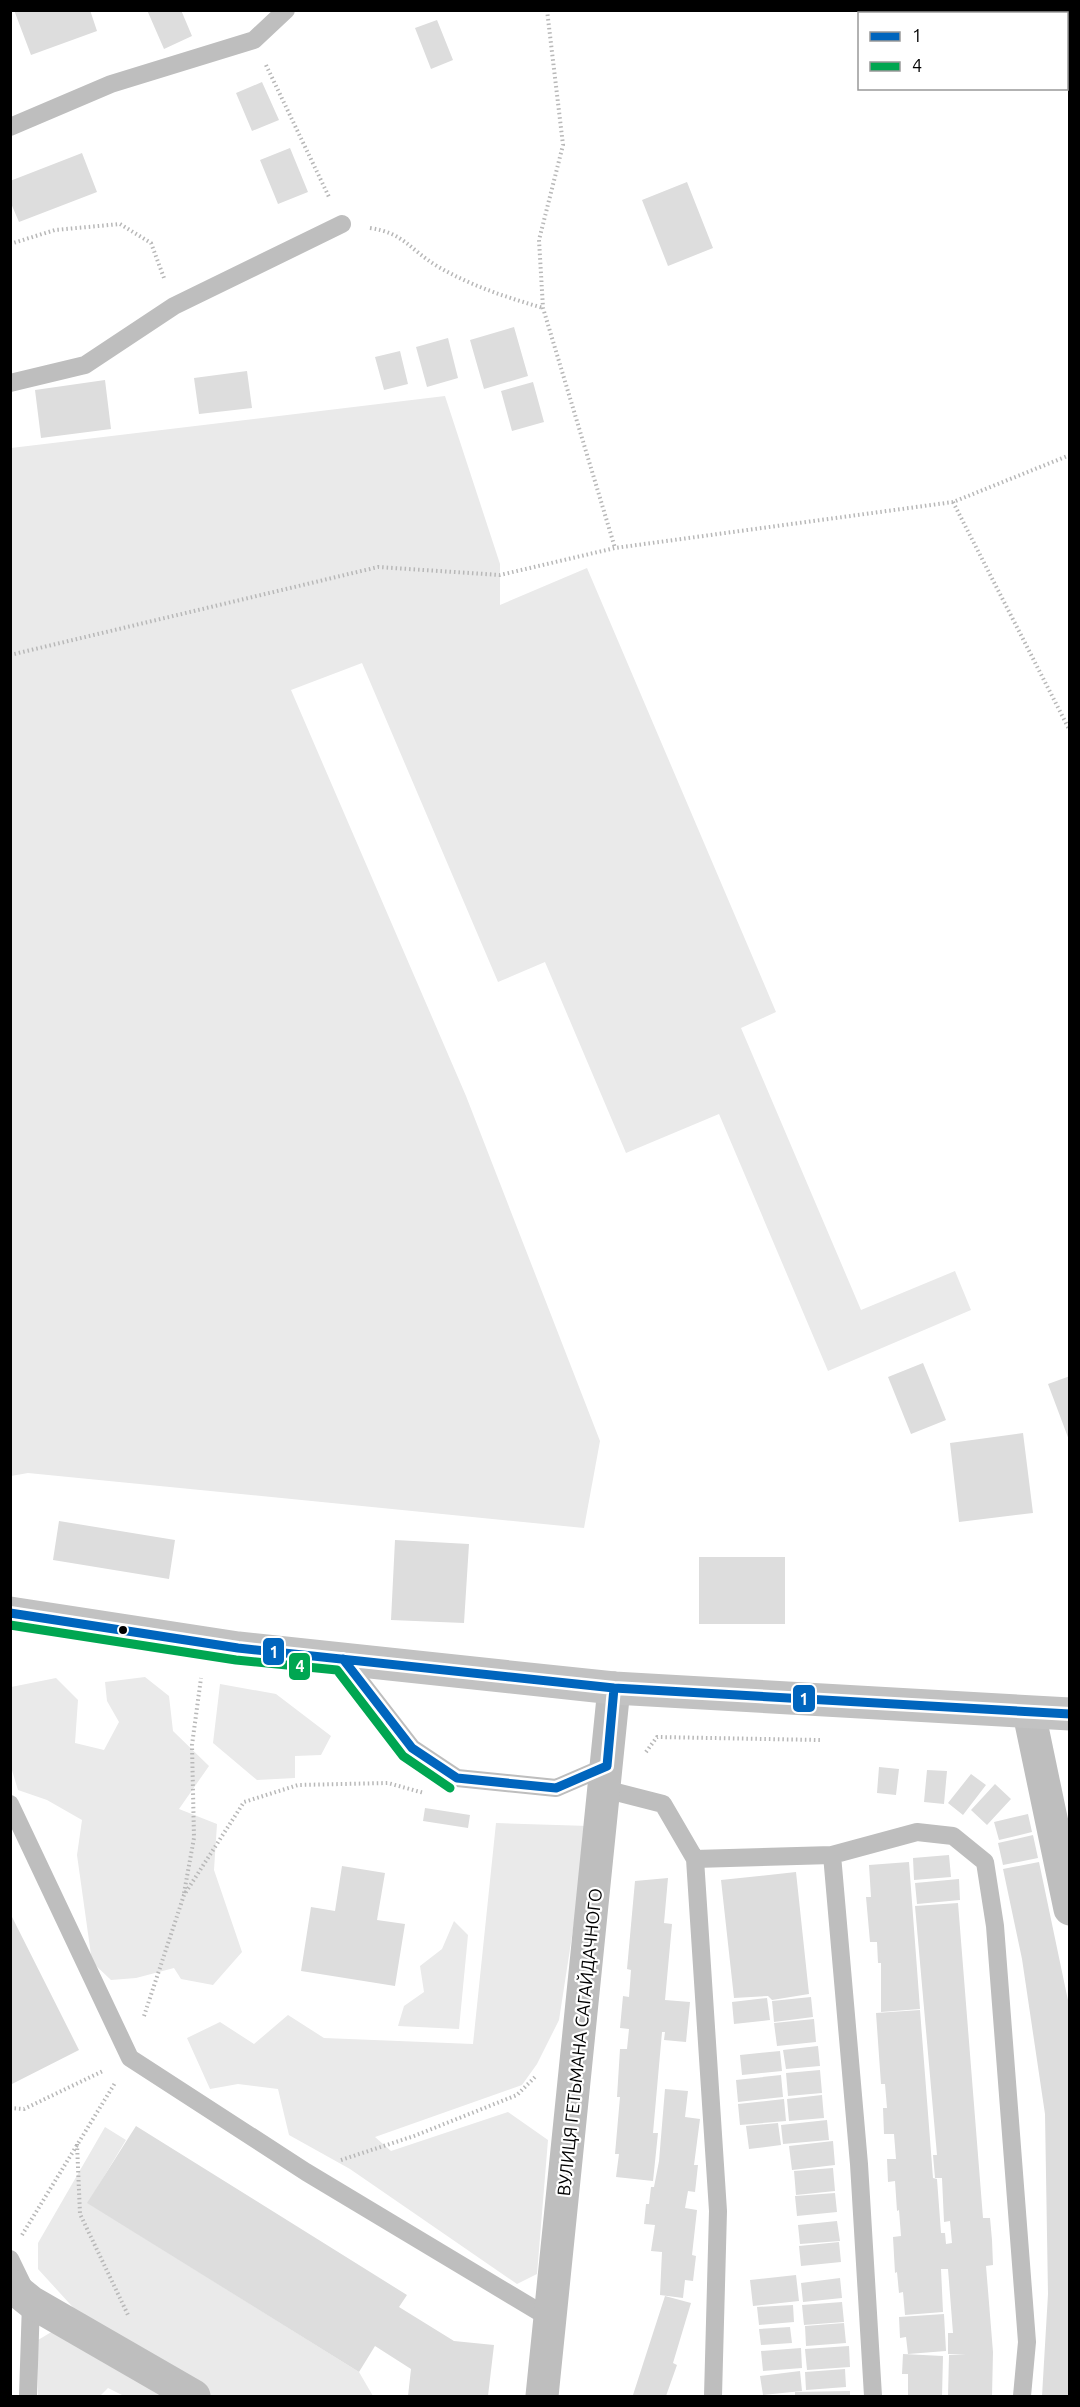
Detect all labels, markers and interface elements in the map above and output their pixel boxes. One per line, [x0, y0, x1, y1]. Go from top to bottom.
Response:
legend [858, 12, 1068, 90]
text: 1 [912, 25, 922, 45]
text: 4 [912, 55, 922, 75]
unlabelled marker [117, 1624, 129, 1636]
line badge: 1 [262, 1637, 285, 1666]
text: 1 [269, 1643, 279, 1661]
line badge: 4 [288, 1652, 311, 1681]
text: 4 [295, 1657, 305, 1675]
line badge: 1 [792, 1684, 816, 1713]
text: 1 [799, 1690, 809, 1708]
street label: ВУЛИЦЯ ГЕТЬМАНА САГАЙДАЧНОГО [553, 1887, 605, 2197]

